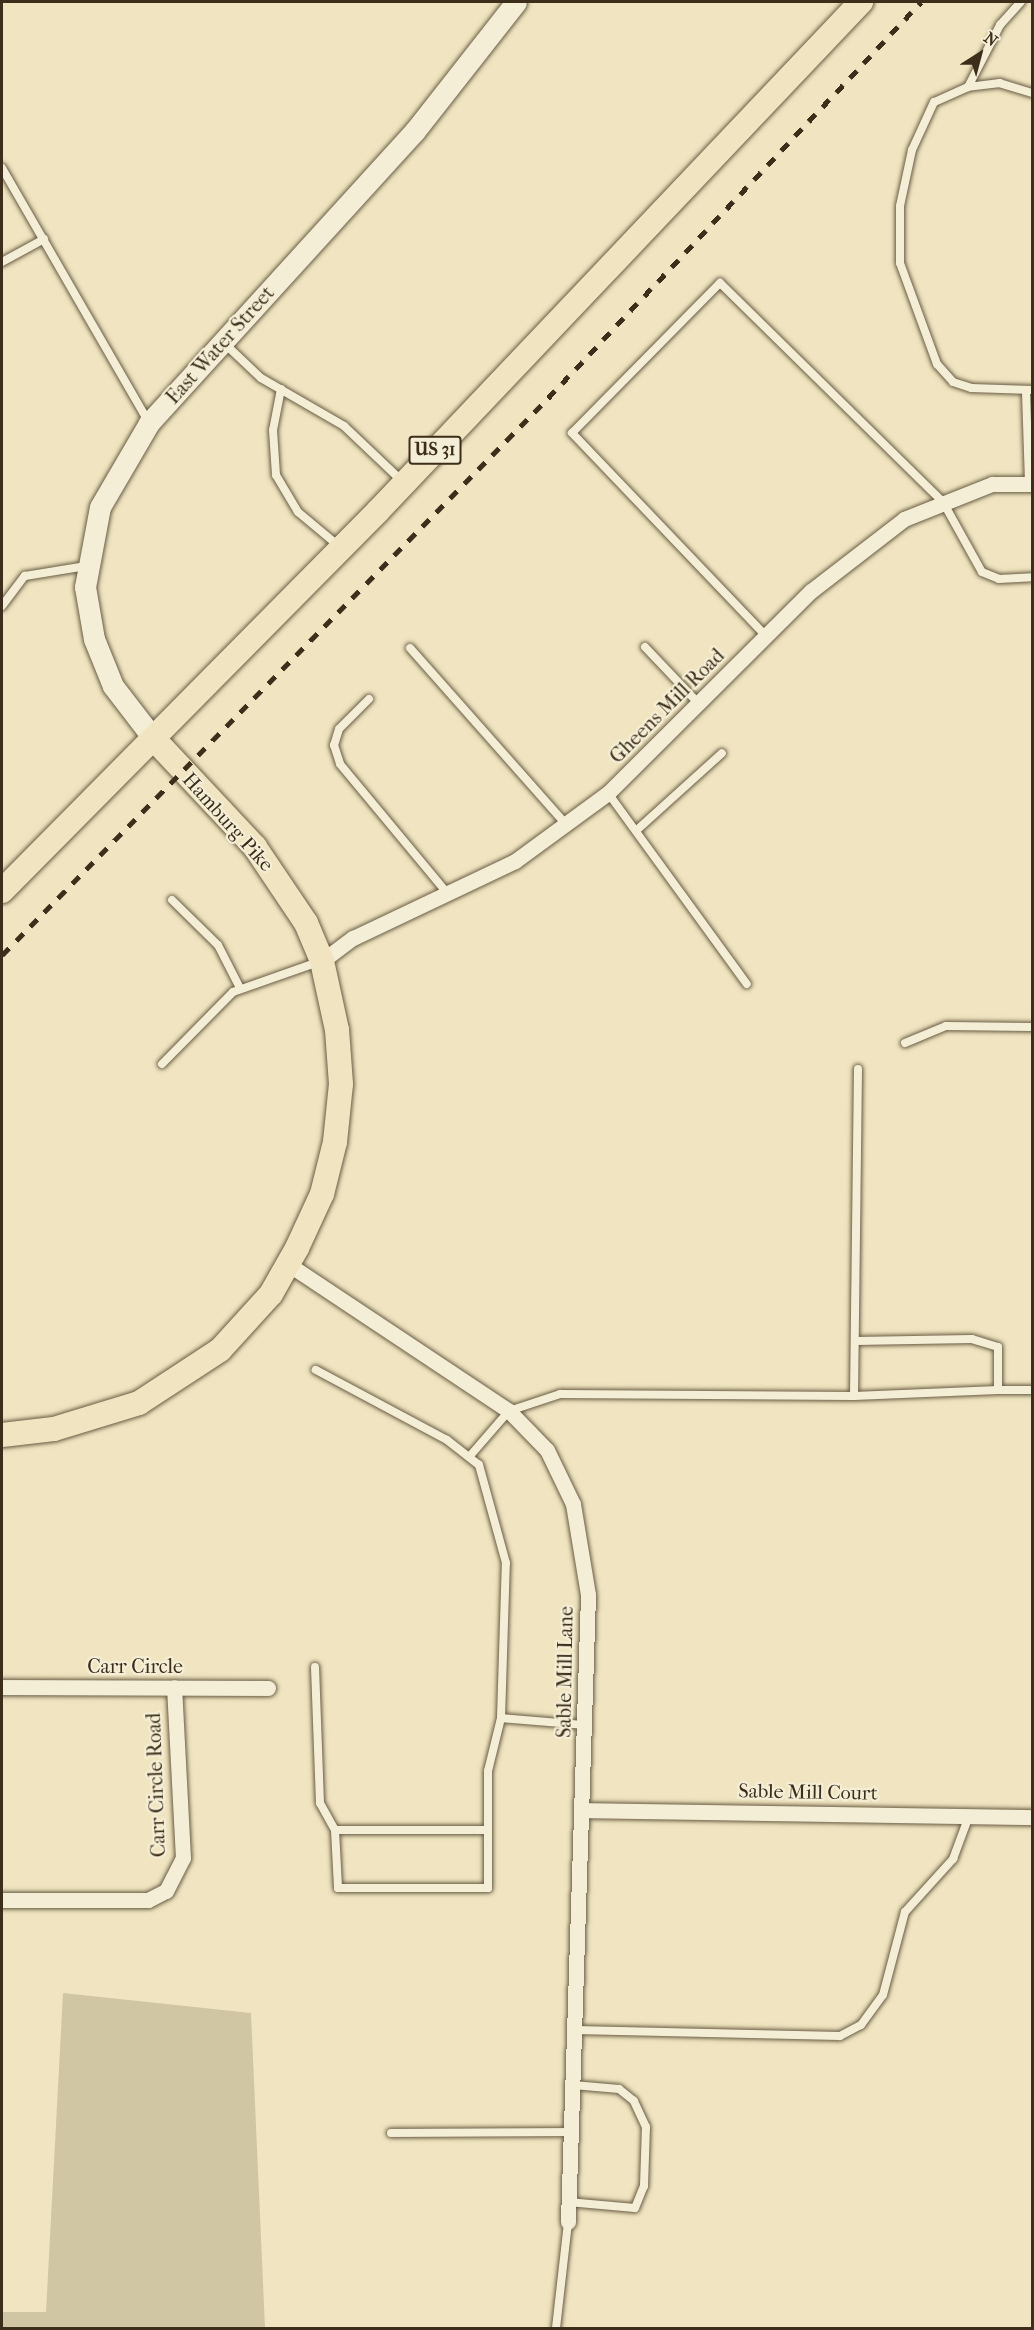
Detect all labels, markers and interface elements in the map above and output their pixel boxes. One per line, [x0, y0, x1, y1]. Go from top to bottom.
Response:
north arrow [950, 24, 1010, 84]
text: N [980, 28, 1001, 50]
street label: East Water Street [161, 281, 279, 409]
road number: US 31 [408, 435, 462, 465]
street label: Gheens Mill Road [605, 644, 729, 768]
street label: Hamburg Pike [177, 768, 279, 876]
street label: Sable Mill Lane [552, 1606, 578, 1738]
street label: Carr Circle [87, 1654, 183, 1678]
street label: Carr Circle Road [141, 1712, 171, 1858]
street label: Sable Mill Court [738, 1779, 878, 1805]

